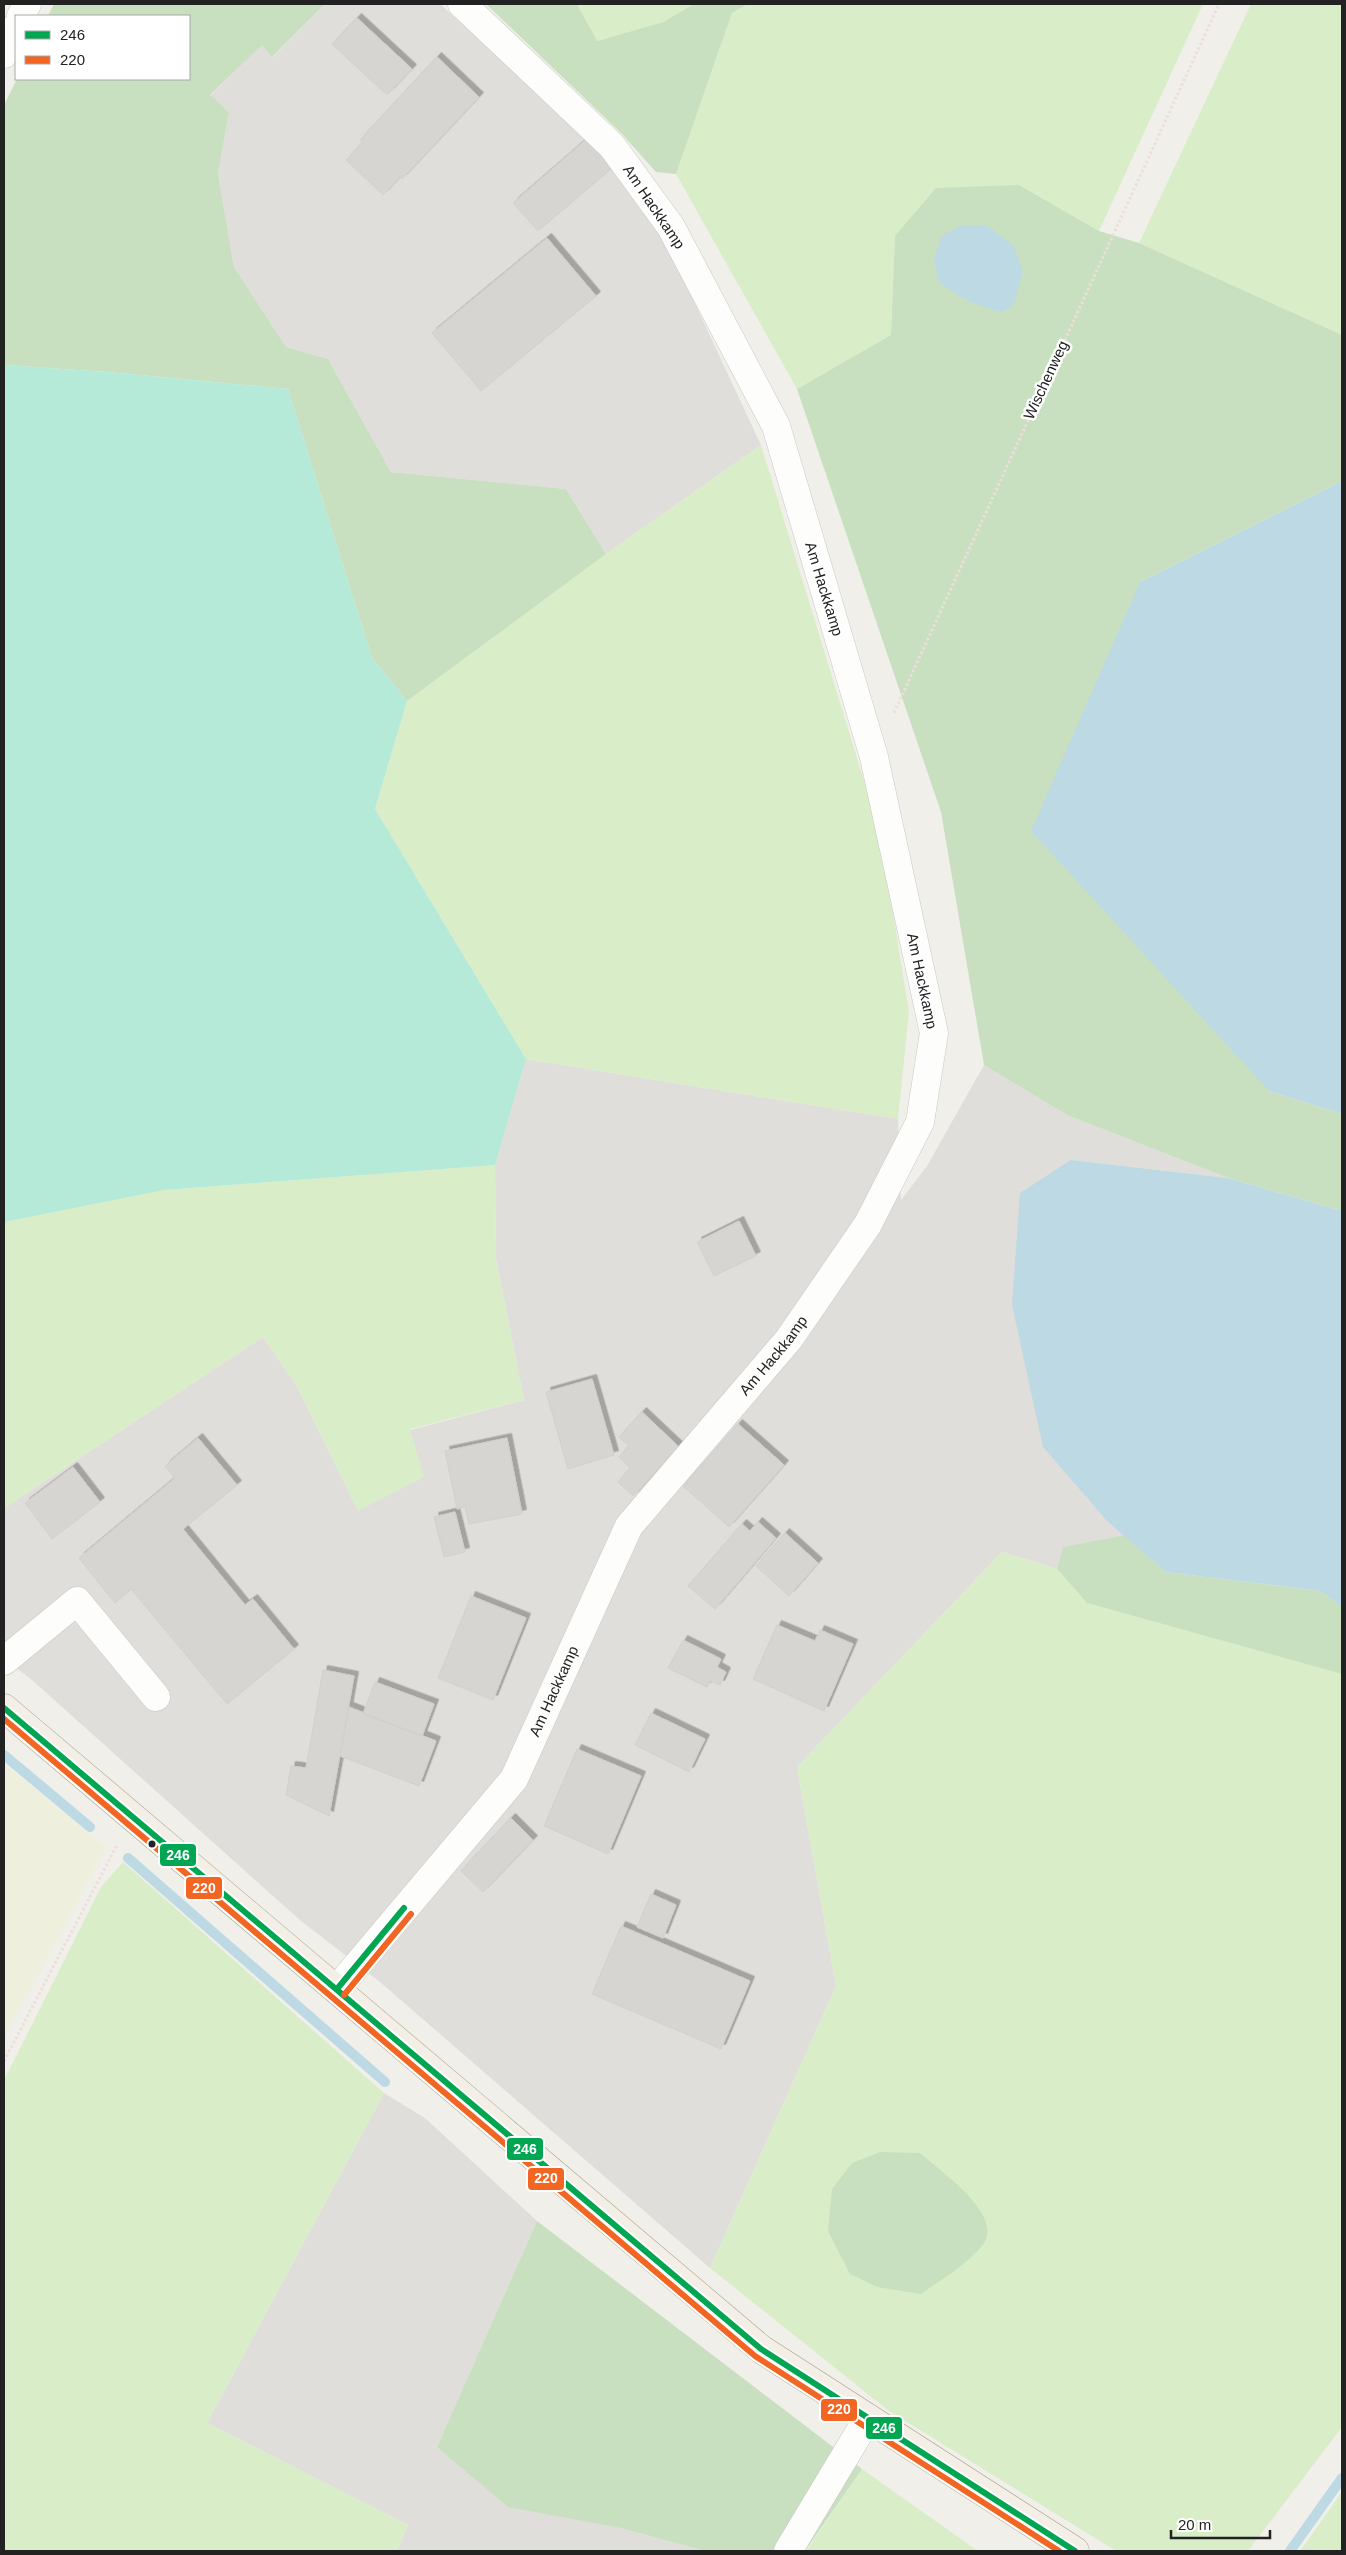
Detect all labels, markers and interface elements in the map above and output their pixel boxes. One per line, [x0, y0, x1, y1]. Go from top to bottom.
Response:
legend [15, 15, 190, 80]
text: 246 [60, 26, 85, 43]
text: 220 [60, 51, 85, 68]
street label: Am Hackkamp [620, 162, 689, 252]
street label: Wischenweg [1020, 338, 1071, 422]
street label: Am Hackkamp [802, 540, 847, 638]
street label: Am Hackkamp [904, 931, 941, 1030]
street label: Am Hackkamp [736, 1312, 810, 1398]
street label: Am Hackkamp [525, 1643, 581, 1739]
unlabelled marker [147, 1839, 157, 1849]
line badge: 246 [159, 1843, 197, 1867]
text: 246 [166, 1847, 190, 1863]
line badge: 220 [185, 1876, 223, 1900]
text: 220 [192, 1880, 216, 1896]
line badge: 246 [506, 2137, 544, 2161]
text: 246 [513, 2141, 537, 2157]
line badge: 220 [527, 2167, 565, 2191]
text: 220 [534, 2170, 558, 2186]
line badge: 220 [820, 2398, 858, 2422]
text: 220 [827, 2401, 851, 2417]
line badge: 246 [865, 2416, 903, 2440]
text: 246 [872, 2420, 896, 2436]
scale bar [1171, 2508, 1270, 2540]
text: 20 m [1178, 2516, 1211, 2533]

